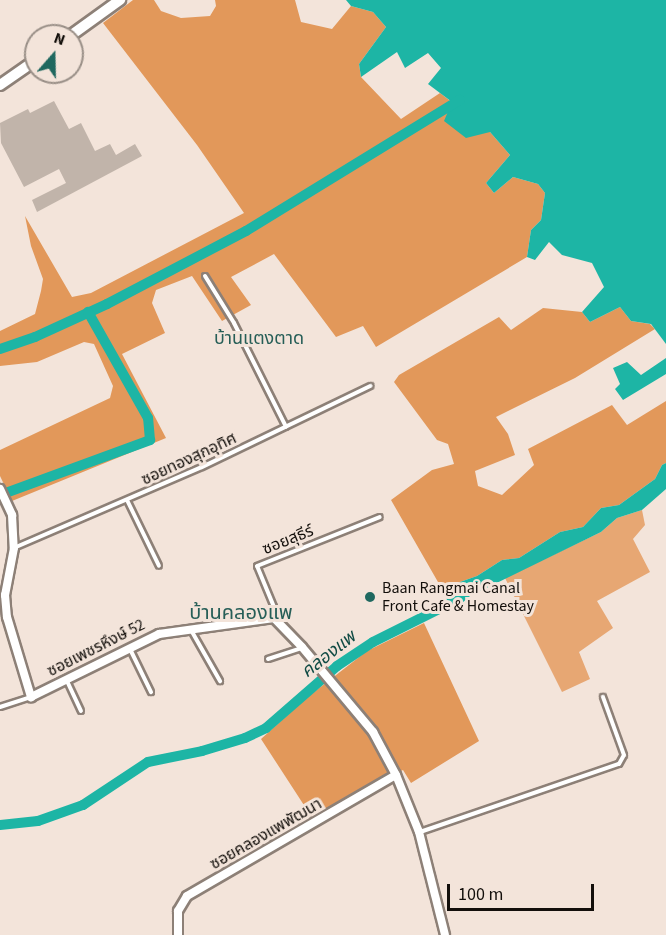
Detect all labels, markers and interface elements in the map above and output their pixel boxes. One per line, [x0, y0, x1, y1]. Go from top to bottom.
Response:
north arrow [24, 24, 84, 84]
text: N [51, 27, 68, 51]
district label: บ้านแตงตาด [214, 328, 304, 350]
street label: ซอยทองสุกอุทิศ [138, 429, 240, 489]
street label: ซอยสุธีร์ [260, 521, 316, 559]
place label: Baan Rangmai Canal Front Cafe & Homestay [382, 578, 534, 616]
marker: Baan Rangmai Canal Front Cafe & Homestay [363, 590, 377, 604]
district label: บ้านคลองแพ [189, 601, 293, 625]
street label: ซอยเพชรหึงษ์ 52 [44, 615, 148, 681]
water label: คลองแพ [297, 627, 361, 683]
street label: ซอยคลองแพพัฒนา [207, 794, 325, 874]
scale bar [450, 872, 597, 910]
text: 100 m [458, 882, 503, 907]

